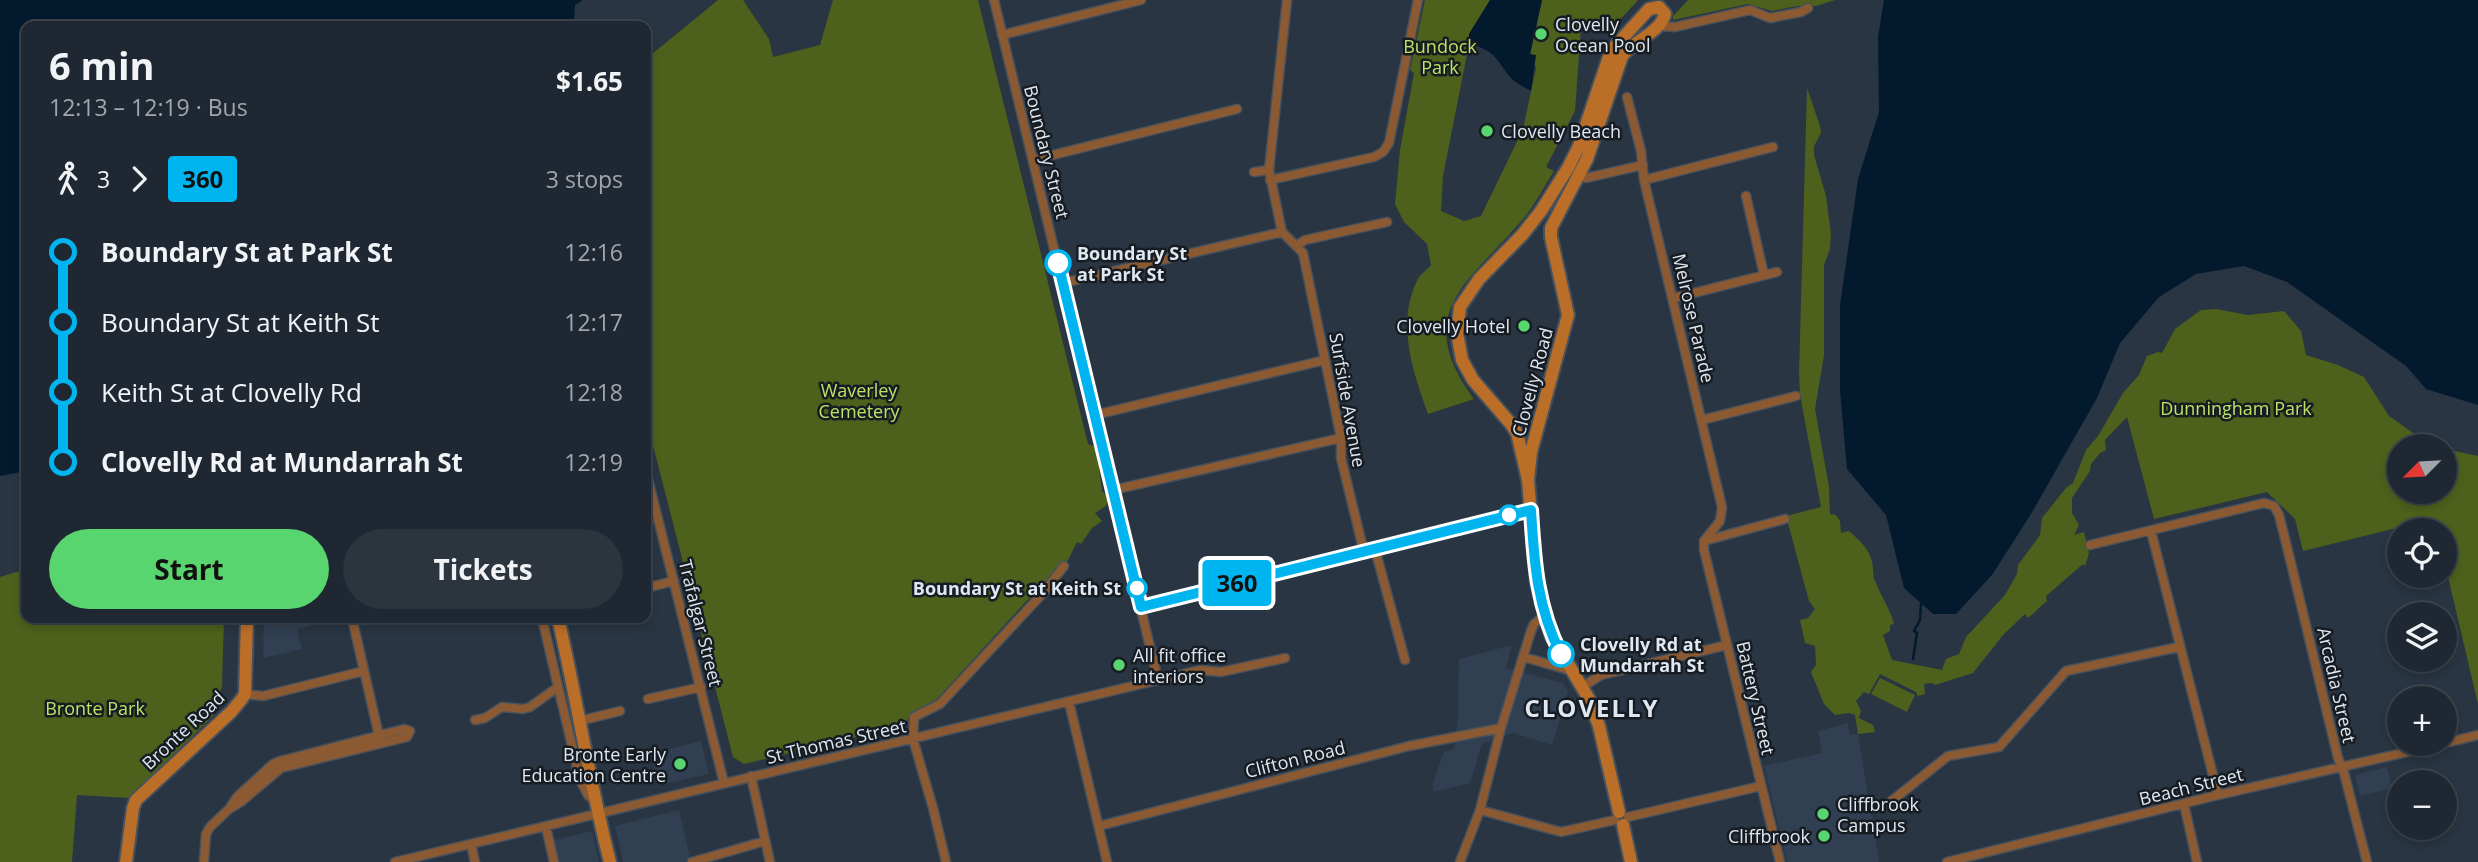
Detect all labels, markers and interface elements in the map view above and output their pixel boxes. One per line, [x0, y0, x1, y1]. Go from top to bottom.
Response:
place label: Clovelly Ocean Pool [1555, 12, 1650, 57]
marker: Clovelly Ocean Pool [1533, 26, 1549, 42]
park label: Bundock Park [1403, 34, 1477, 79]
text: 6 min [49, 39, 154, 91]
text: $1.65 [556, 63, 623, 99]
street label: Boundary Street [1019, 83, 1075, 221]
text: 12:13 – 12:19 · Bus [49, 91, 248, 123]
place label: Clovelly Beach [1501, 119, 1621, 143]
marker: Clovelly Beach [1479, 123, 1495, 139]
icon: walk [49, 160, 87, 198]
icon: forward [120, 160, 158, 198]
text: 360 [182, 162, 223, 195]
text: 3 [97, 163, 110, 195]
text: 3 stops [546, 163, 623, 195]
text: Boundary St at Park St [101, 234, 393, 270]
text: 12:16 [564, 236, 623, 268]
place label: Boundary St at Park St [1077, 241, 1187, 286]
marker: Boundary St at Park St [1045, 250, 1071, 276]
street label: Melrose Parade [1667, 251, 1721, 385]
text: Boundary St at Keith St [101, 304, 379, 340]
text: 12:17 [564, 306, 623, 338]
place label: Clovelly Hotel [1396, 314, 1510, 338]
marker: Clovelly Hotel [1516, 318, 1532, 334]
street label: Clovelly Road [1506, 325, 1558, 439]
street label: Surfside Avenue [1324, 331, 1372, 469]
text: Keith St at Clovelly Rd [101, 374, 362, 410]
text: 12:18 [564, 376, 623, 408]
park label: Waverley Cemetery [818, 378, 901, 423]
park label: Dunningham Park [2160, 396, 2312, 420]
north arrow [2387, 434, 2457, 504]
map controls [2387, 434, 2457, 840]
text: Clovelly Rd at Mundarrah St [101, 444, 463, 480]
text: 12:19 [564, 446, 623, 478]
unlabelled marker [1499, 505, 1519, 525]
button: locate [2387, 518, 2457, 588]
button: Start [49, 529, 329, 609]
button: Tickets [343, 529, 623, 609]
street label: Trafalgar Street [674, 557, 728, 689]
line badge: 360 [1197, 560, 1277, 606]
text: 360 [1216, 566, 1258, 599]
place label: Boundary St at Keith St [913, 576, 1121, 600]
marker: Boundary St at Keith St [1127, 578, 1147, 598]
button: layers [2387, 602, 2457, 672]
street label: Arcadia Street [2312, 625, 2362, 745]
place label: Clovelly Rd at Mundarrah St [1580, 632, 1705, 677]
street label: Battery Street [1731, 639, 1781, 757]
marker: Clovelly Rd at Mundarrah St [1548, 641, 1574, 667]
place label: All fit office interiors [1133, 643, 1226, 688]
marker: All fit office interiors [1111, 657, 1127, 673]
street label: Bronte Road [136, 685, 230, 775]
button: + [2387, 686, 2457, 756]
district label: CLOVELLY [1524, 691, 1660, 724]
park label: Bronte Park [45, 696, 145, 720]
street label: St Thomas Street [764, 713, 908, 769]
street label: Clifton Road [1242, 735, 1348, 783]
place label: Bronte Early Education Centre [521, 742, 667, 787]
marker: Bronte Early Education Centre [672, 756, 688, 772]
street label: Beach Street [2136, 761, 2246, 811]
button: − [2387, 770, 2457, 840]
place label: Cliffbrook Campus [1837, 792, 1920, 837]
marker: Cliffbrook Campus [1815, 806, 1831, 822]
place label: Cliffbrook [1728, 824, 1811, 848]
marker: Cliffbrook [1816, 828, 1832, 844]

